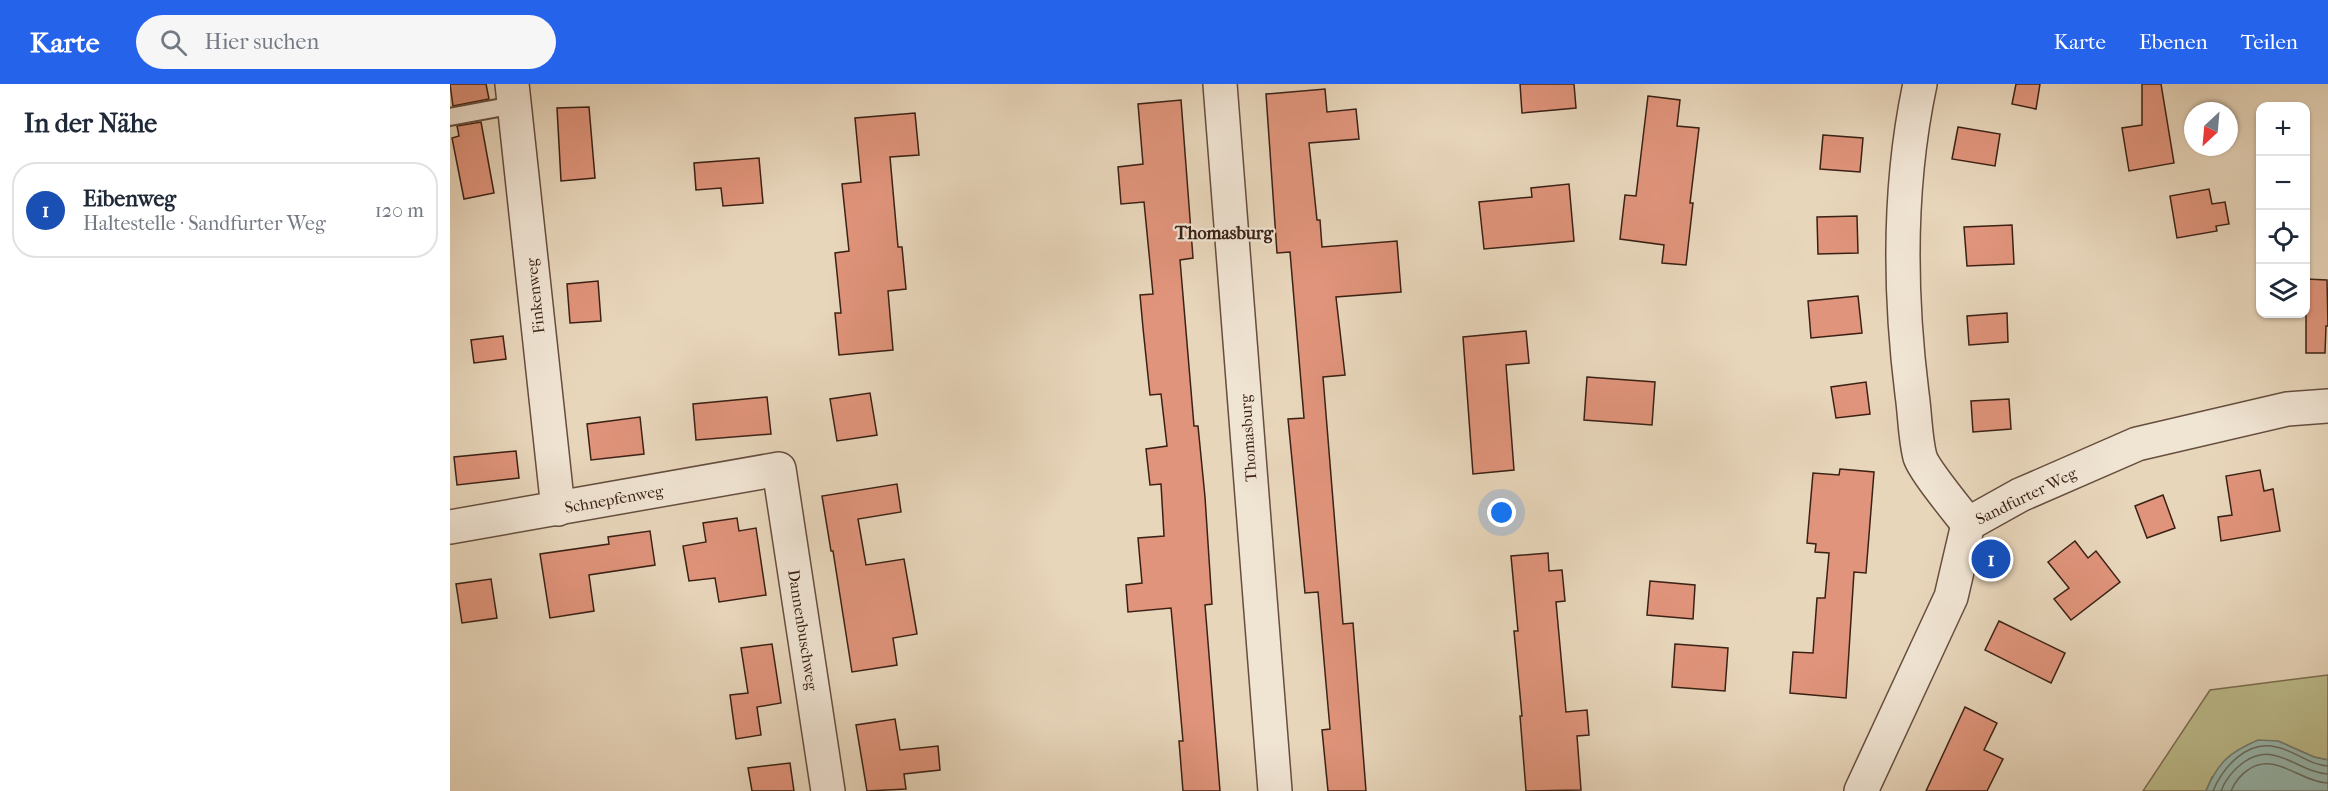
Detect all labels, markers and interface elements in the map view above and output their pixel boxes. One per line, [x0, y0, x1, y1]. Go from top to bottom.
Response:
search box [136, 15, 556, 69]
text: Karte [30, 26, 100, 59]
icon: search [157, 26, 190, 59]
text: Hier suchen [205, 29, 319, 55]
text: Karte [2054, 30, 2106, 54]
text: Ebenen [2139, 30, 2208, 54]
text: Teilen [2241, 30, 2298, 54]
north arrow [2184, 102, 2238, 156]
map controls [2256, 102, 2310, 318]
button: + [2256, 102, 2310, 156]
text: In der Nähe [24, 108, 157, 139]
button: − [2256, 156, 2310, 210]
text: Eibenweg [83, 186, 176, 212]
text: 1 [42, 199, 49, 222]
text: 120 m [375, 199, 424, 222]
button: locate [2256, 210, 2310, 264]
text: Haltestelle · Sandfurter Weg [83, 212, 326, 235]
district label: Thomasburg [1174, 223, 1274, 244]
street label: Finkenweg [522, 257, 548, 335]
button: layers [2256, 264, 2310, 318]
street label: Thomasburg [1235, 393, 1261, 482]
street label: Sandfurter Weg [1972, 463, 2080, 529]
street label: Schnepfenweg [563, 481, 665, 517]
your location [1487, 498, 1516, 527]
pin: 1 [1972, 536, 2010, 582]
street label: Dannenbuschweg [784, 568, 822, 692]

